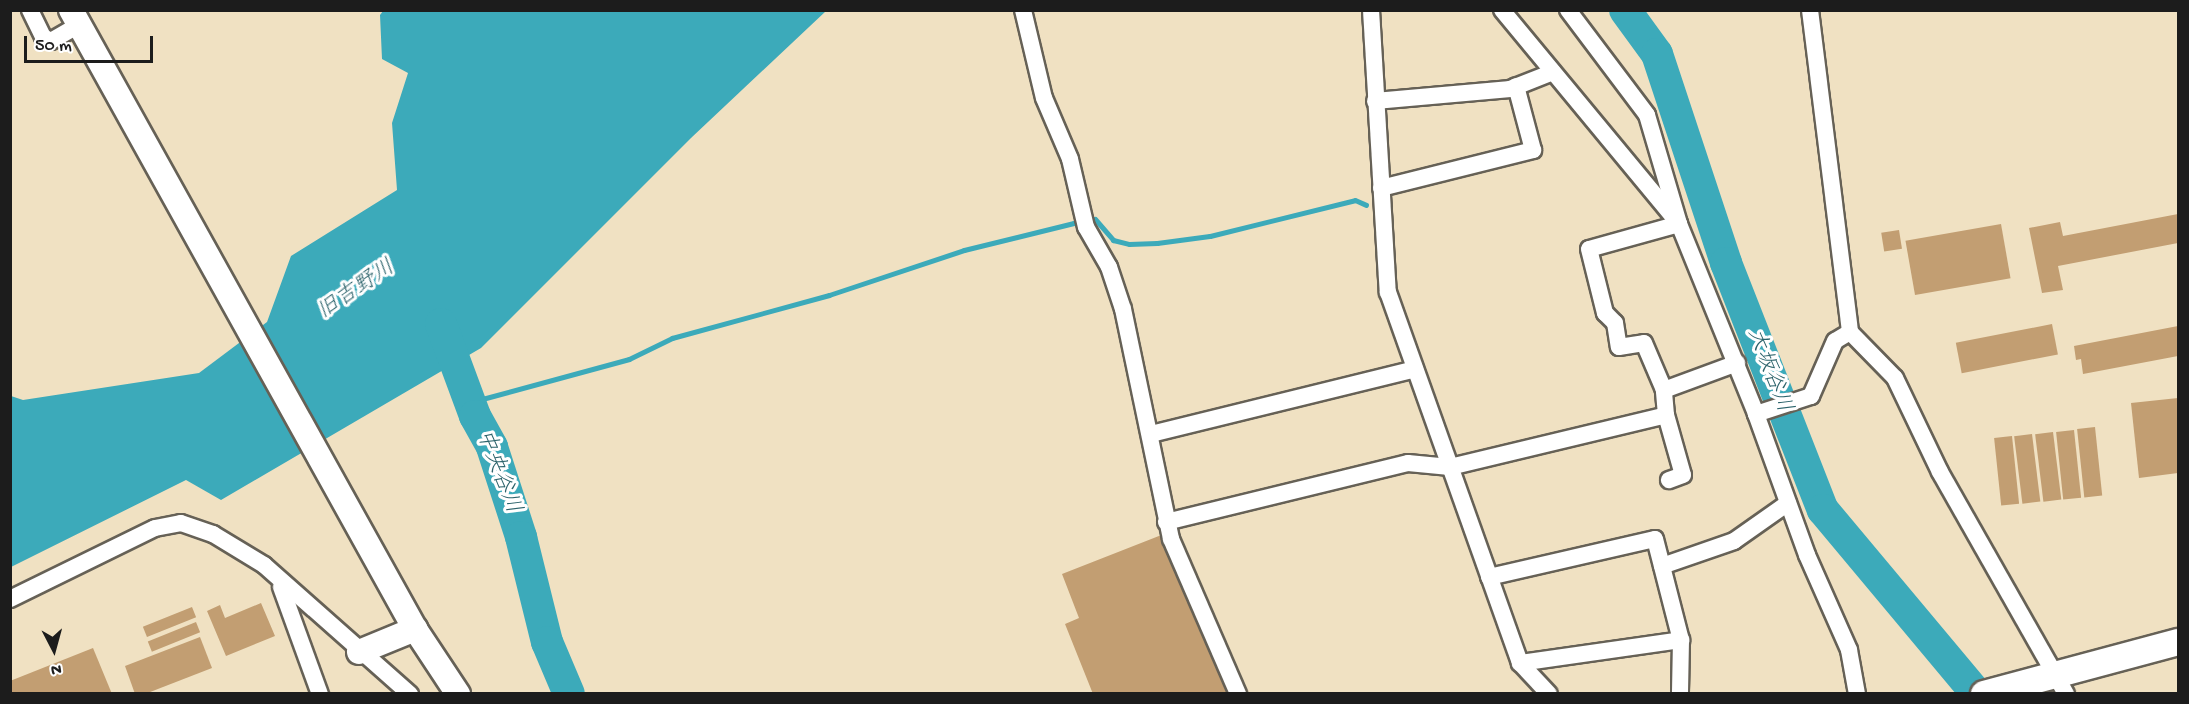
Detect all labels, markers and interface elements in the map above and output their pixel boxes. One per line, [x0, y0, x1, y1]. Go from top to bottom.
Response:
scale bar [27, 24, 156, 62]
text: 50 m [35, 36, 72, 57]
water label: 旧吉野川 [313, 255, 401, 327]
water label: 大坂谷川 [1740, 325, 1796, 417]
water label: 中央谷川 [469, 426, 525, 518]
north arrow [24, 620, 84, 680]
text: N [50, 658, 62, 678]

